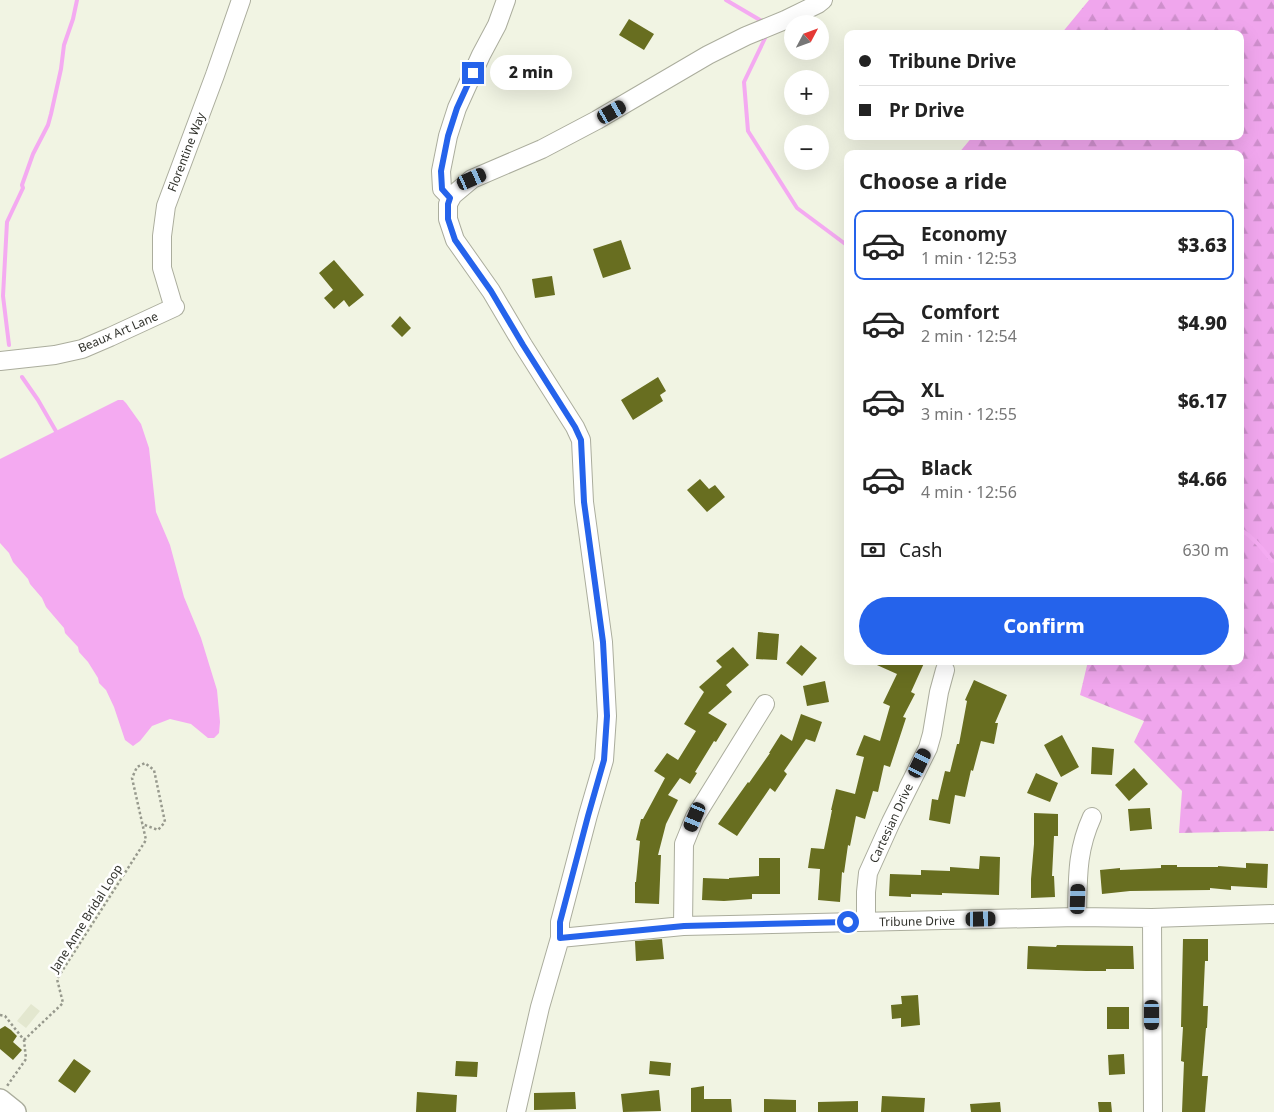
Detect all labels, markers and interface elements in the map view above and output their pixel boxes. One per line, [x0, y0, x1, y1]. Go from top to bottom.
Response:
north arrow [784, 15, 829, 60]
map controls [784, 15, 829, 170]
text: Tribune Drive [889, 48, 1016, 74]
callout: 2 min [490, 56, 573, 90]
text: 2 min [509, 61, 553, 83]
route end [462, 62, 484, 84]
button: + [784, 70, 829, 115]
text: Pr Drive [889, 97, 965, 123]
car [595, 98, 628, 126]
street label: Florentine Way [163, 109, 209, 194]
button: − [784, 125, 829, 170]
text: Choose a ride [859, 165, 1007, 195]
car [455, 166, 488, 192]
text: Economy [921, 221, 1007, 247]
icon: car [861, 223, 906, 268]
text: $3.63 [1178, 232, 1227, 258]
text: 1 min · 12:53 [921, 247, 1017, 269]
text: Comfort [921, 299, 1000, 325]
icon: car [861, 301, 906, 346]
street label: Beaux Art Lane [75, 307, 161, 357]
text: $4.90 [1178, 310, 1227, 336]
text: 2 min · 12:54 [921, 325, 1017, 347]
text: XL [921, 377, 944, 403]
icon: car [861, 379, 906, 424]
text: $6.17 [1178, 388, 1227, 414]
text: 3 min · 12:55 [921, 403, 1017, 425]
text: Black [921, 455, 972, 481]
icon: car [861, 457, 906, 502]
text: $4.66 [1178, 466, 1227, 492]
text: 4 min · 12:56 [921, 481, 1017, 503]
icon: cash [859, 536, 887, 564]
text: Cash [899, 537, 943, 563]
text: 630 m [1182, 539, 1229, 561]
button: Confirm [859, 597, 1229, 655]
car [906, 746, 933, 780]
street label: Cartesian Drive [865, 780, 917, 866]
car [682, 800, 707, 834]
street label: Jane Anne Bridal Loop [45, 861, 126, 976]
car [1069, 884, 1086, 914]
route start [837, 911, 859, 933]
car [965, 911, 996, 927]
street label: Tribune Drive [879, 912, 955, 930]
car [1144, 1000, 1159, 1030]

